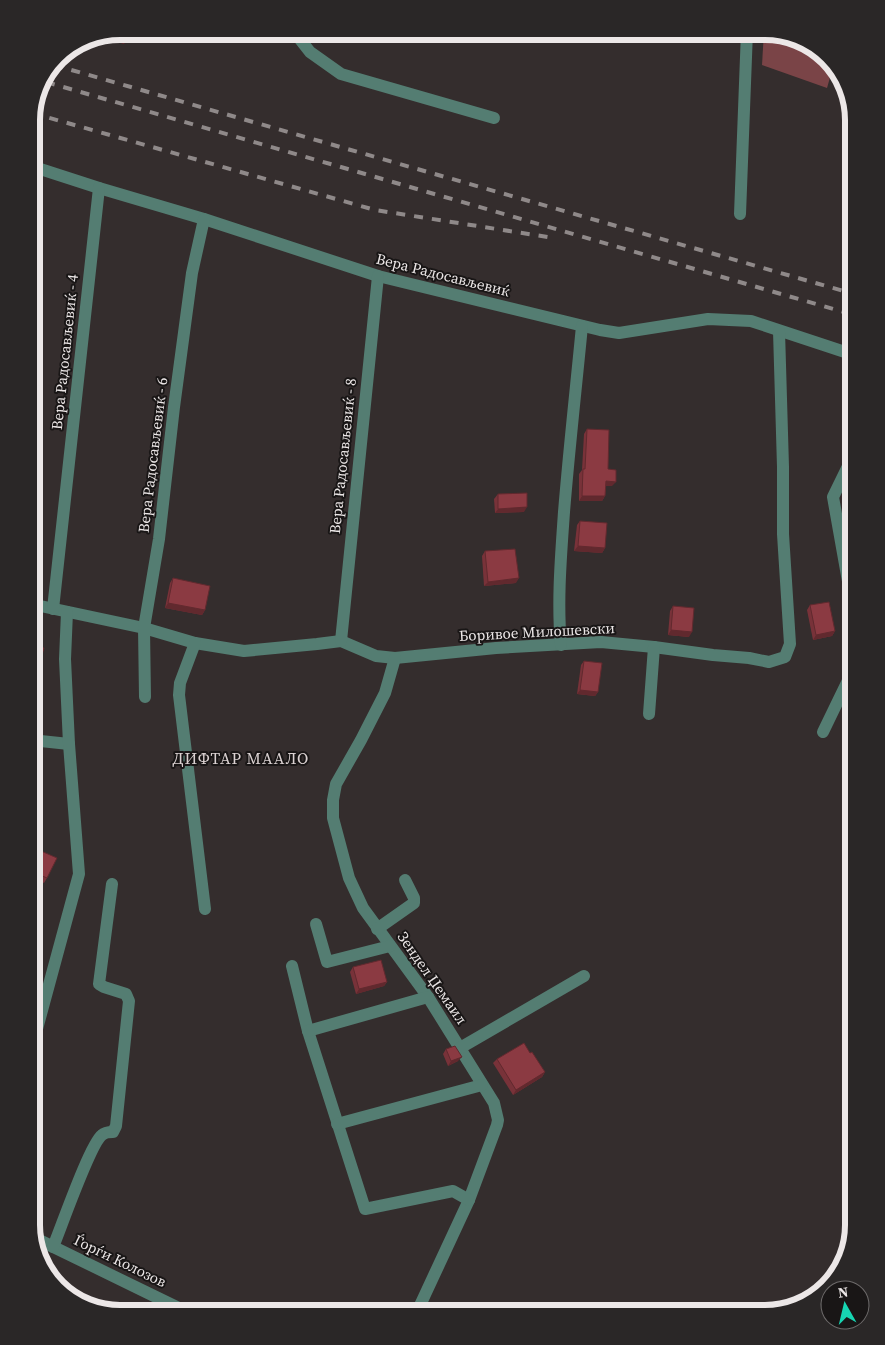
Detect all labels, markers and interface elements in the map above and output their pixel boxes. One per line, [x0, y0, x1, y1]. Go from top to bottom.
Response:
street label: Вера Радосављевиќ [374, 248, 513, 301]
street label: Вера Радосављевиќ - 4 [46, 273, 83, 431]
street label: Вера Радосављевиќ - 6 [133, 376, 172, 534]
street label: Вера Радосављевиќ - 8 [324, 377, 361, 535]
street label: Боривое Милошевски [458, 617, 616, 646]
district label: ДИФТАР МААЛО [173, 747, 309, 769]
street label: Зендел Џемаил [393, 927, 472, 1028]
street label: Ѓорѓи Колозов [70, 1229, 170, 1292]
north arrow [820, 1280, 870, 1330]
text: N [837, 1282, 850, 1303]

